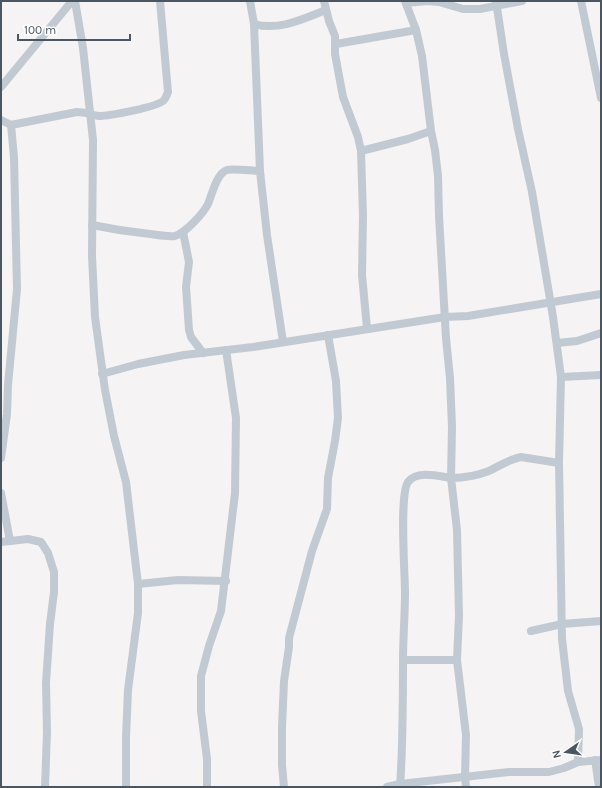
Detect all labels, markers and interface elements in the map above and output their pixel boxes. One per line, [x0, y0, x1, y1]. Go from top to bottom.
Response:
scale bar [18, 16, 130, 42]
text: 100 m [24, 23, 56, 37]
north arrow [546, 732, 586, 772]
text: N [550, 749, 564, 759]

